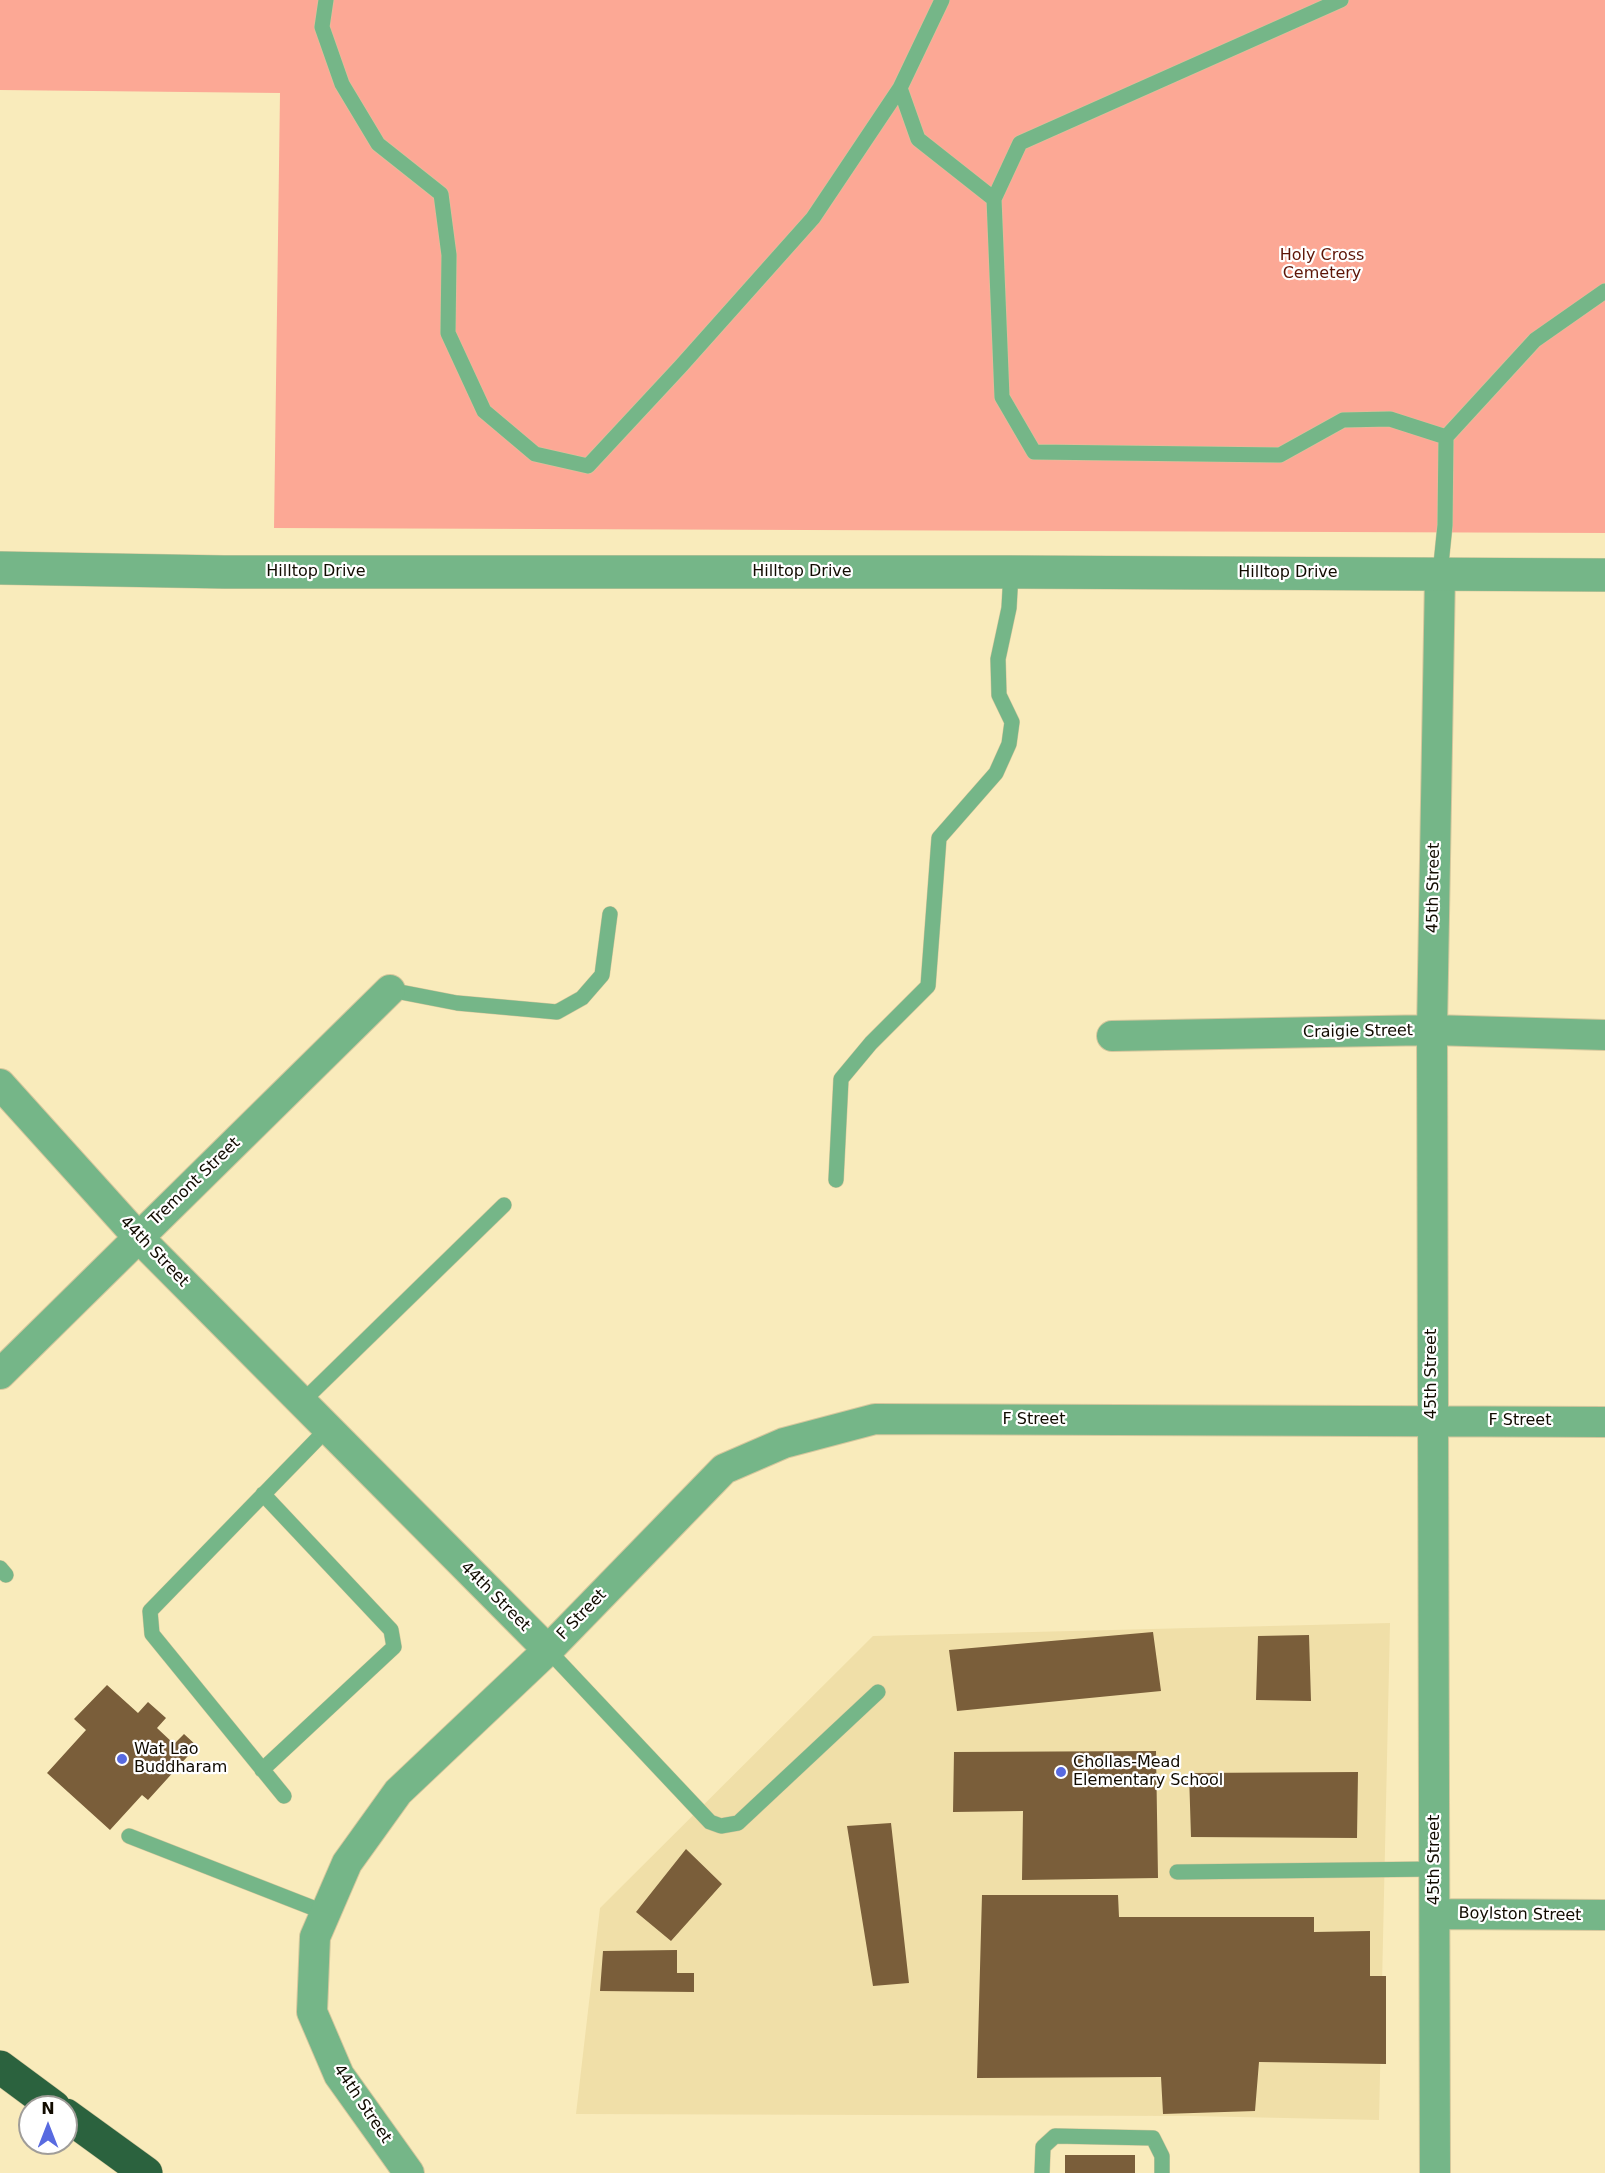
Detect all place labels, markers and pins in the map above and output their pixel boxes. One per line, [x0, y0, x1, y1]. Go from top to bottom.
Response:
place label: Wat Lao Buddharam [134, 1740, 227, 1778]
marker: Wat Lao Buddharam [115, 1752, 129, 1766]
place label: Chollas-Mead Elementary School [1073, 1753, 1223, 1791]
marker: Chollas-Mead Elementary School [1054, 1765, 1068, 1779]

